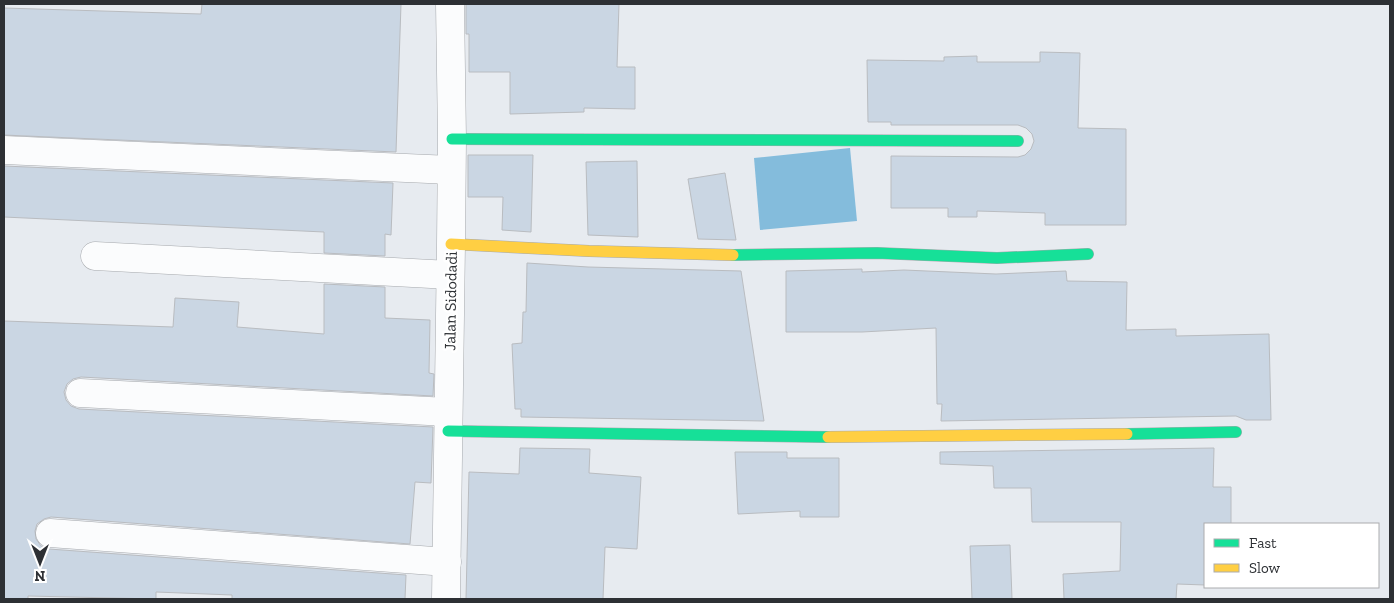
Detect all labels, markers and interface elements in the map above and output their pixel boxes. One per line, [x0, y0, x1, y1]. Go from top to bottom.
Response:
street label: Jalan Sidodadi [440, 251, 461, 351]
legend [1204, 523, 1379, 588]
text: Fast [1249, 534, 1277, 552]
north arrow [15, 538, 65, 588]
text: Slow [1249, 559, 1281, 577]
text: N [34, 567, 45, 584]

